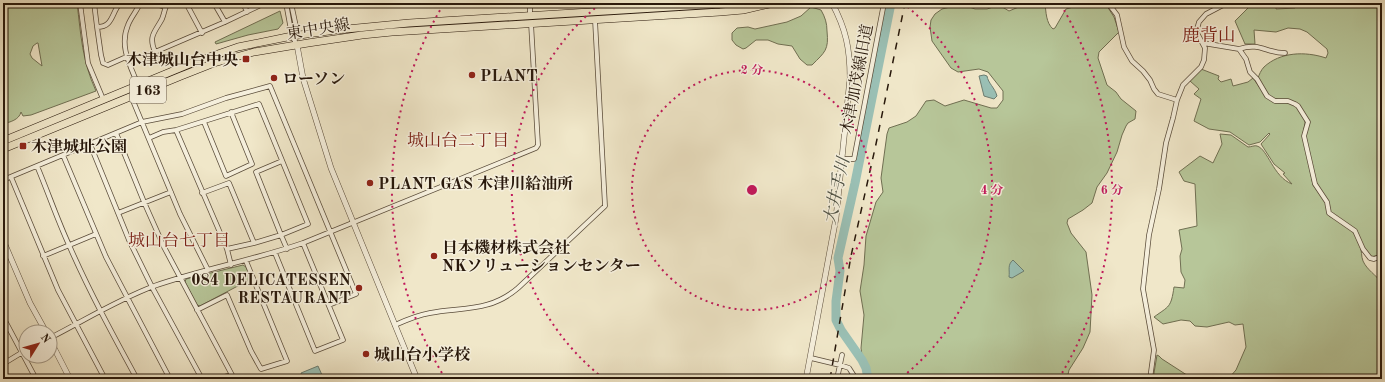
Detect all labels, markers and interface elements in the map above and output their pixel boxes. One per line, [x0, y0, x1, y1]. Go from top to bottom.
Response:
street label: 東中央線 [285, 15, 351, 43]
street label: 木津加茂線旧道 [837, 22, 877, 136]
district label: 鹿背山 [1182, 25, 1236, 45]
place label: 木津城山台中央 [126, 51, 238, 69]
marker: 木津城山台中央 [241, 54, 251, 64]
text: 2 分 [741, 63, 763, 77]
place label: PLANT [480, 69, 538, 85]
marker: PLANT [467, 70, 477, 80]
place label: ローソン [282, 72, 345, 88]
marker: ローソン [269, 73, 279, 83]
road number: 163 [130, 77, 166, 103]
district label: 城山台二丁目 [407, 131, 509, 150]
place label: 木津城址公園 [31, 138, 127, 156]
marker: 木津城址公園 [18, 141, 28, 151]
water label: 大井手川 [820, 154, 853, 226]
place label: PLANT GAS 木津川給油所 [378, 175, 573, 193]
marker: PLANT GAS 木津川給油所 [365, 178, 375, 188]
centre of rings [745, 183, 759, 197]
text: 4 分 [981, 183, 1003, 197]
text: 6 分 [1101, 183, 1123, 197]
district label: 城山台七丁目 [128, 231, 230, 250]
place label: 日本機材株式会社 NKソリューションセンター [442, 239, 641, 275]
marker: 日本機材株式会社 NKソリューションセンター [429, 251, 439, 261]
place label: 084 DELICATESSEN RESTAURANT [191, 273, 352, 307]
marker: 084 DELICATESSEN RESTAURANT [354, 283, 364, 293]
north arrow [18, 324, 58, 364]
text: N [38, 332, 52, 346]
place label: 城山台小学校 [374, 346, 471, 364]
marker: 城山台小学校 [361, 349, 371, 359]

